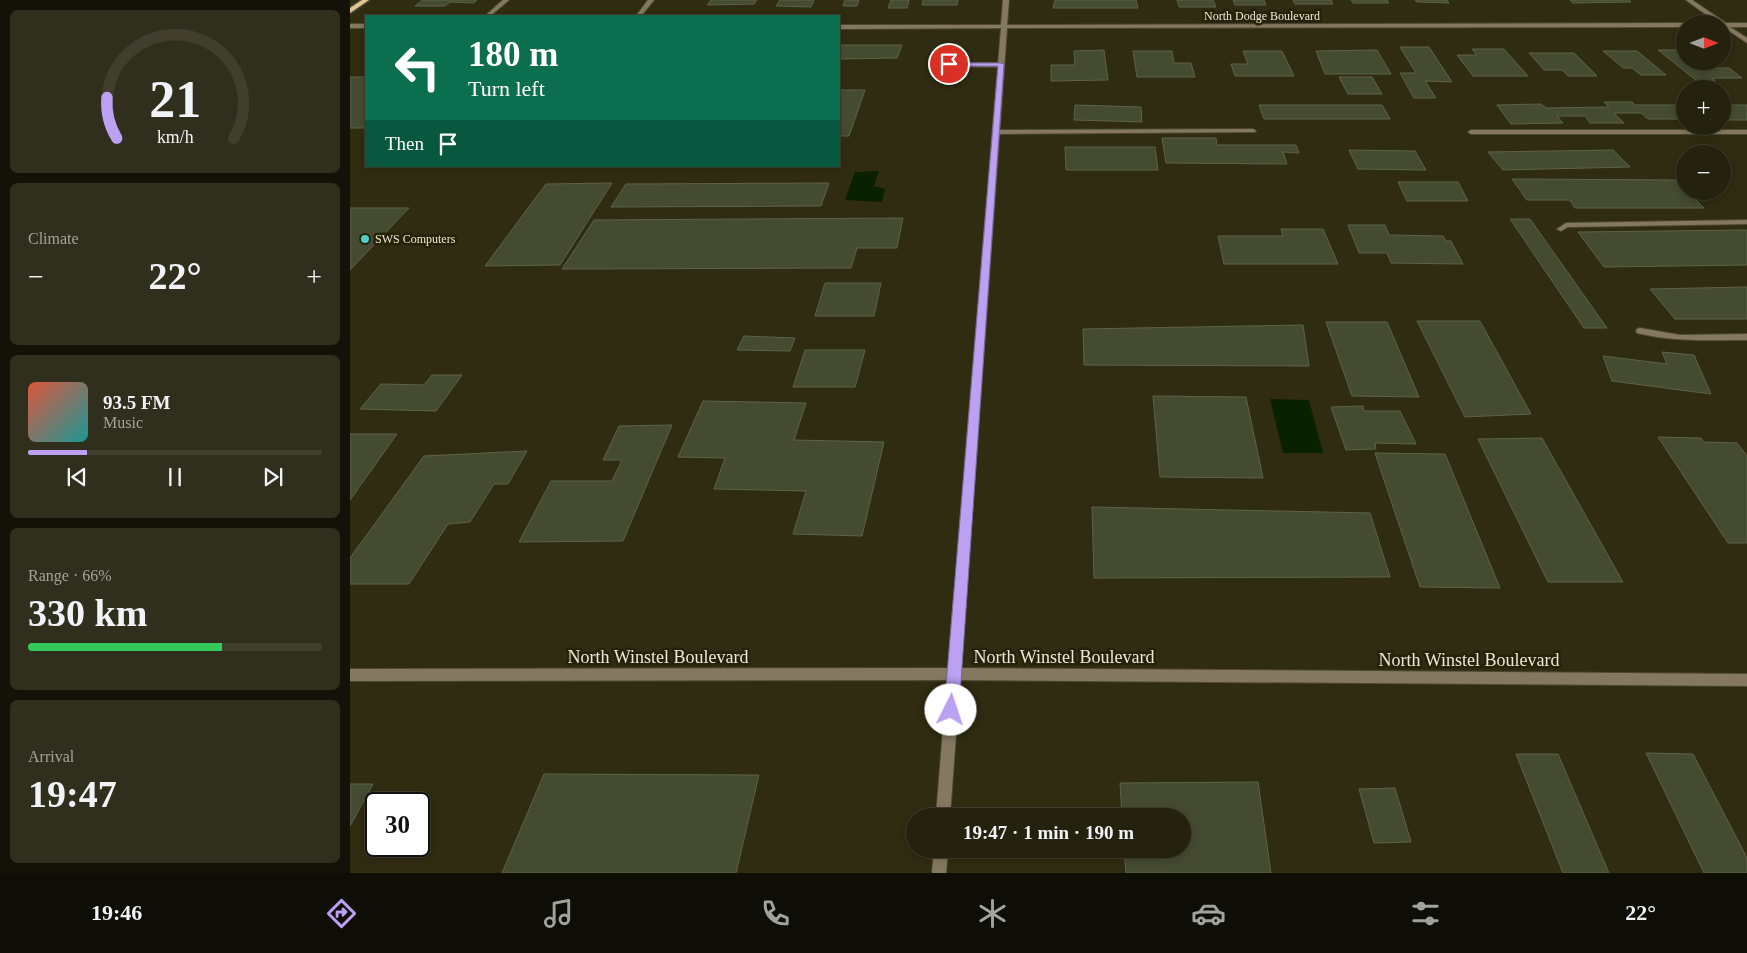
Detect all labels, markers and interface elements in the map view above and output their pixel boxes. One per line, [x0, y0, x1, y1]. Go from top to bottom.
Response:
street label: North Dodge Boulevard [1204, 9, 1320, 23]
north arrow [1676, 15, 1731, 70]
map controls [1676, 15, 1731, 200]
icon: left [385, 35, 450, 100]
text: 180 m [468, 35, 558, 74]
pin [928, 43, 970, 85]
icon: arrive [935, 50, 963, 78]
text: 21 [149, 71, 201, 128]
text: Turn left [468, 76, 545, 101]
button: + [1676, 80, 1731, 135]
text: km/h [157, 127, 193, 147]
icon: arrive [434, 130, 462, 158]
text: Then [385, 133, 424, 154]
button: − [1676, 145, 1731, 200]
text: Climate [28, 230, 79, 247]
place label: SWS Computers [375, 232, 456, 246]
marker: SWS Computers [359, 233, 371, 245]
text: 22° [148, 255, 202, 297]
text: − [28, 261, 44, 292]
text: + [306, 261, 322, 292]
text: 93.5 FM [103, 392, 171, 413]
text: Music [103, 414, 143, 431]
icon: previous [63, 463, 91, 491]
icon: pause [161, 463, 189, 491]
icon: next [259, 463, 287, 491]
text: Range · 66% [28, 567, 112, 584]
text: 330 km [28, 592, 147, 634]
street label: North Winstel Boulevard [568, 647, 748, 667]
street label: North Winstel Boulevard [974, 647, 1154, 667]
street label: North Winstel Boulevard [1379, 650, 1559, 670]
position arrow [924, 683, 976, 735]
text: Arrival [28, 748, 74, 765]
text: 19:47 [28, 773, 117, 815]
speed limit sign: 30 [365, 792, 430, 857]
text: 19:47 · 1 min · 190 m [963, 822, 1134, 843]
icon: directions [324, 896, 359, 931]
icon: music [541, 896, 576, 931]
icon: phone [758, 896, 793, 931]
icon: climate [975, 896, 1010, 931]
icon: car [1191, 896, 1226, 931]
icon: filters [1408, 896, 1443, 931]
text: 19:46 [91, 900, 142, 925]
text: 22° [1625, 900, 1656, 925]

